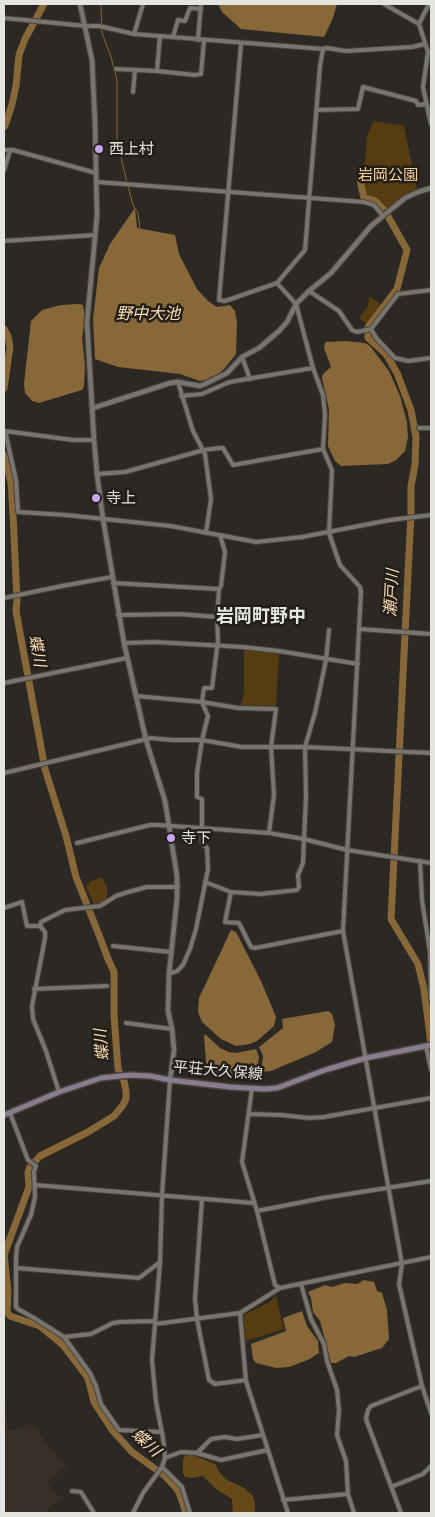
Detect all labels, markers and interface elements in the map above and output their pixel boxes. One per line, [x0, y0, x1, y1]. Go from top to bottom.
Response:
place label: 西上村 [109, 140, 154, 158]
marker: 西上村 [93, 143, 105, 155]
park label: 岩岡公園 [358, 166, 418, 184]
water label: 野中大池 [116, 304, 180, 324]
place label: 寺上 [106, 489, 136, 507]
marker: 寺上 [90, 492, 102, 504]
water label: 瀬戸川 [381, 569, 403, 617]
district label: 岩岡町野中 [216, 606, 306, 628]
water label: 蝶川 [25, 634, 49, 668]
place label: 寺下 [181, 829, 211, 847]
marker: 寺下 [165, 832, 177, 844]
water label: 蝶川 [91, 1028, 113, 1062]
street label: 平荘大久保線 [172, 1058, 264, 1084]
water label: 蝶川 [128, 1425, 164, 1461]

